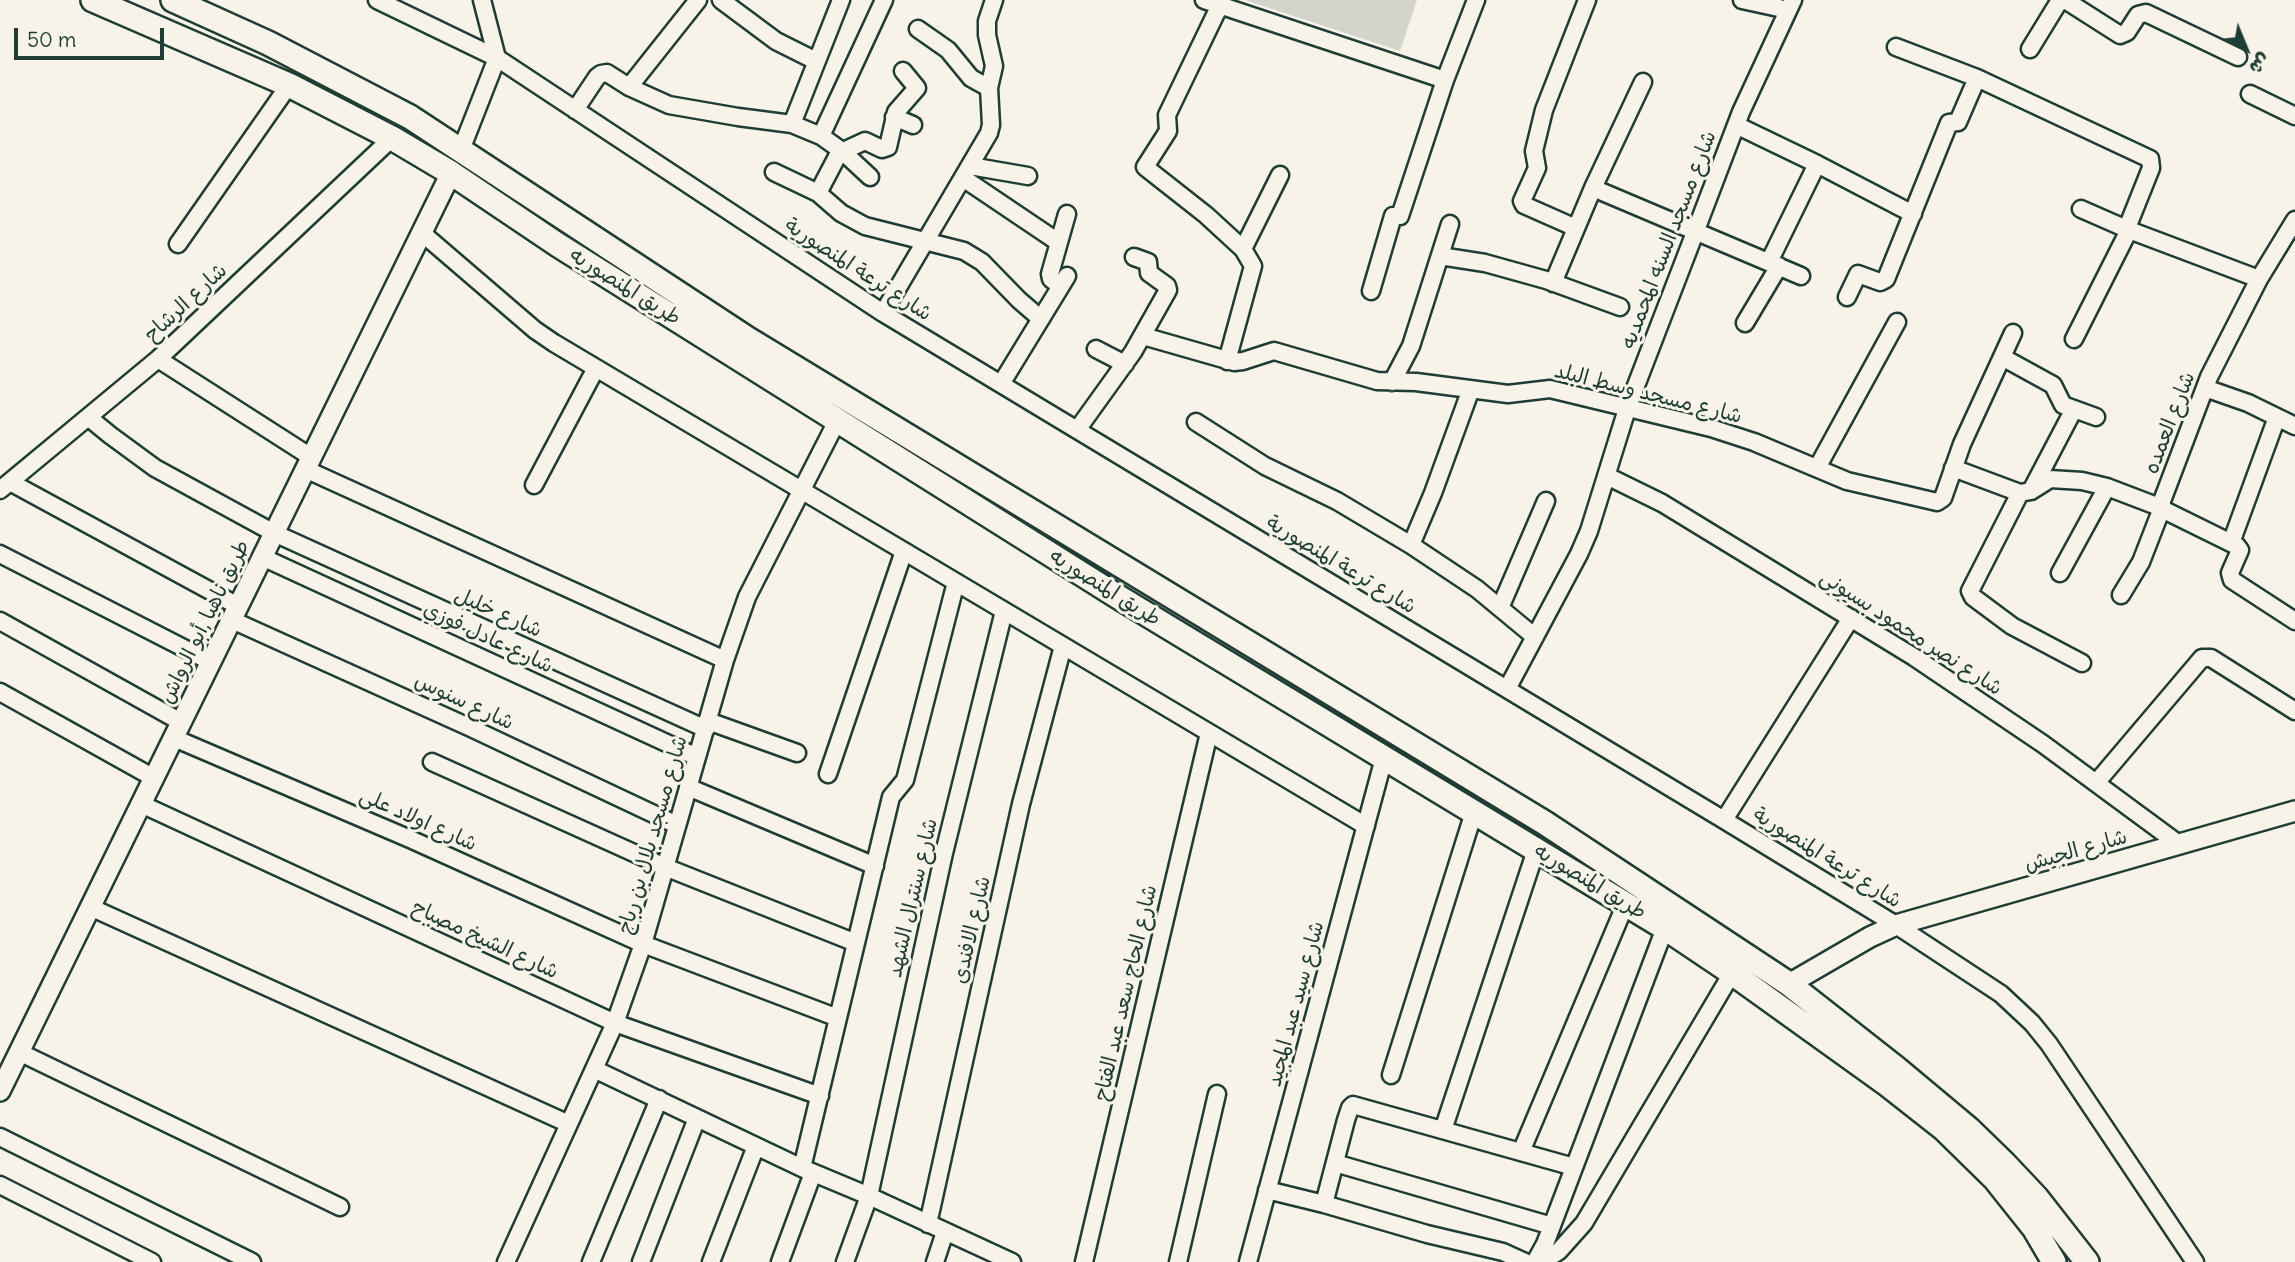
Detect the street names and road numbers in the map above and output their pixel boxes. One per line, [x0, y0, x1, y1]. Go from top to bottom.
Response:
street label: شارع مسجد السنه المحمديه [1616, 128, 1722, 352]
street label: شارع ترعة المنصورية [780, 213, 936, 327]
street label: طريق المنصوريه [565, 243, 685, 331]
street label: شارع الرشاح [139, 258, 233, 348]
street label: شارع مسجد وسط البلد [1552, 358, 1744, 430]
street label: شارع العمده [2139, 368, 2201, 478]
street label: شارع ترعة المنصورية [1261, 510, 1421, 620]
street label: طريق ناهيا ,أبو الرواش [154, 536, 256, 708]
street label: طريق المنصوريه [1045, 544, 1165, 632]
street label: شارع نصر محمود بسيونى [1815, 565, 2007, 701]
street label: شارع خليل [450, 583, 546, 643]
street label: شارع عادل فوزي [419, 597, 557, 679]
street label: شارع سنوس [410, 668, 518, 736]
street label: شارع مسجد بلال بن رباح [613, 733, 693, 937]
street label: شارع اولاد على [355, 783, 481, 857]
street label: شارع ترعة المنصورية [1748, 802, 1906, 914]
street label: شارع سنترال الشهد [882, 816, 944, 980]
street label: شارع الجيش [2022, 824, 2130, 878]
street label: طريق المنصوريه [1529, 839, 1651, 925]
street label: شارع الافندى [947, 874, 997, 986]
street label: شارع الحاج سعد عبد الفتاح [1089, 883, 1163, 1103]
street label: شارع الشيخ مصباح [408, 895, 562, 985]
street label: شارع سيد عبد المجيد [1262, 919, 1330, 1089]

